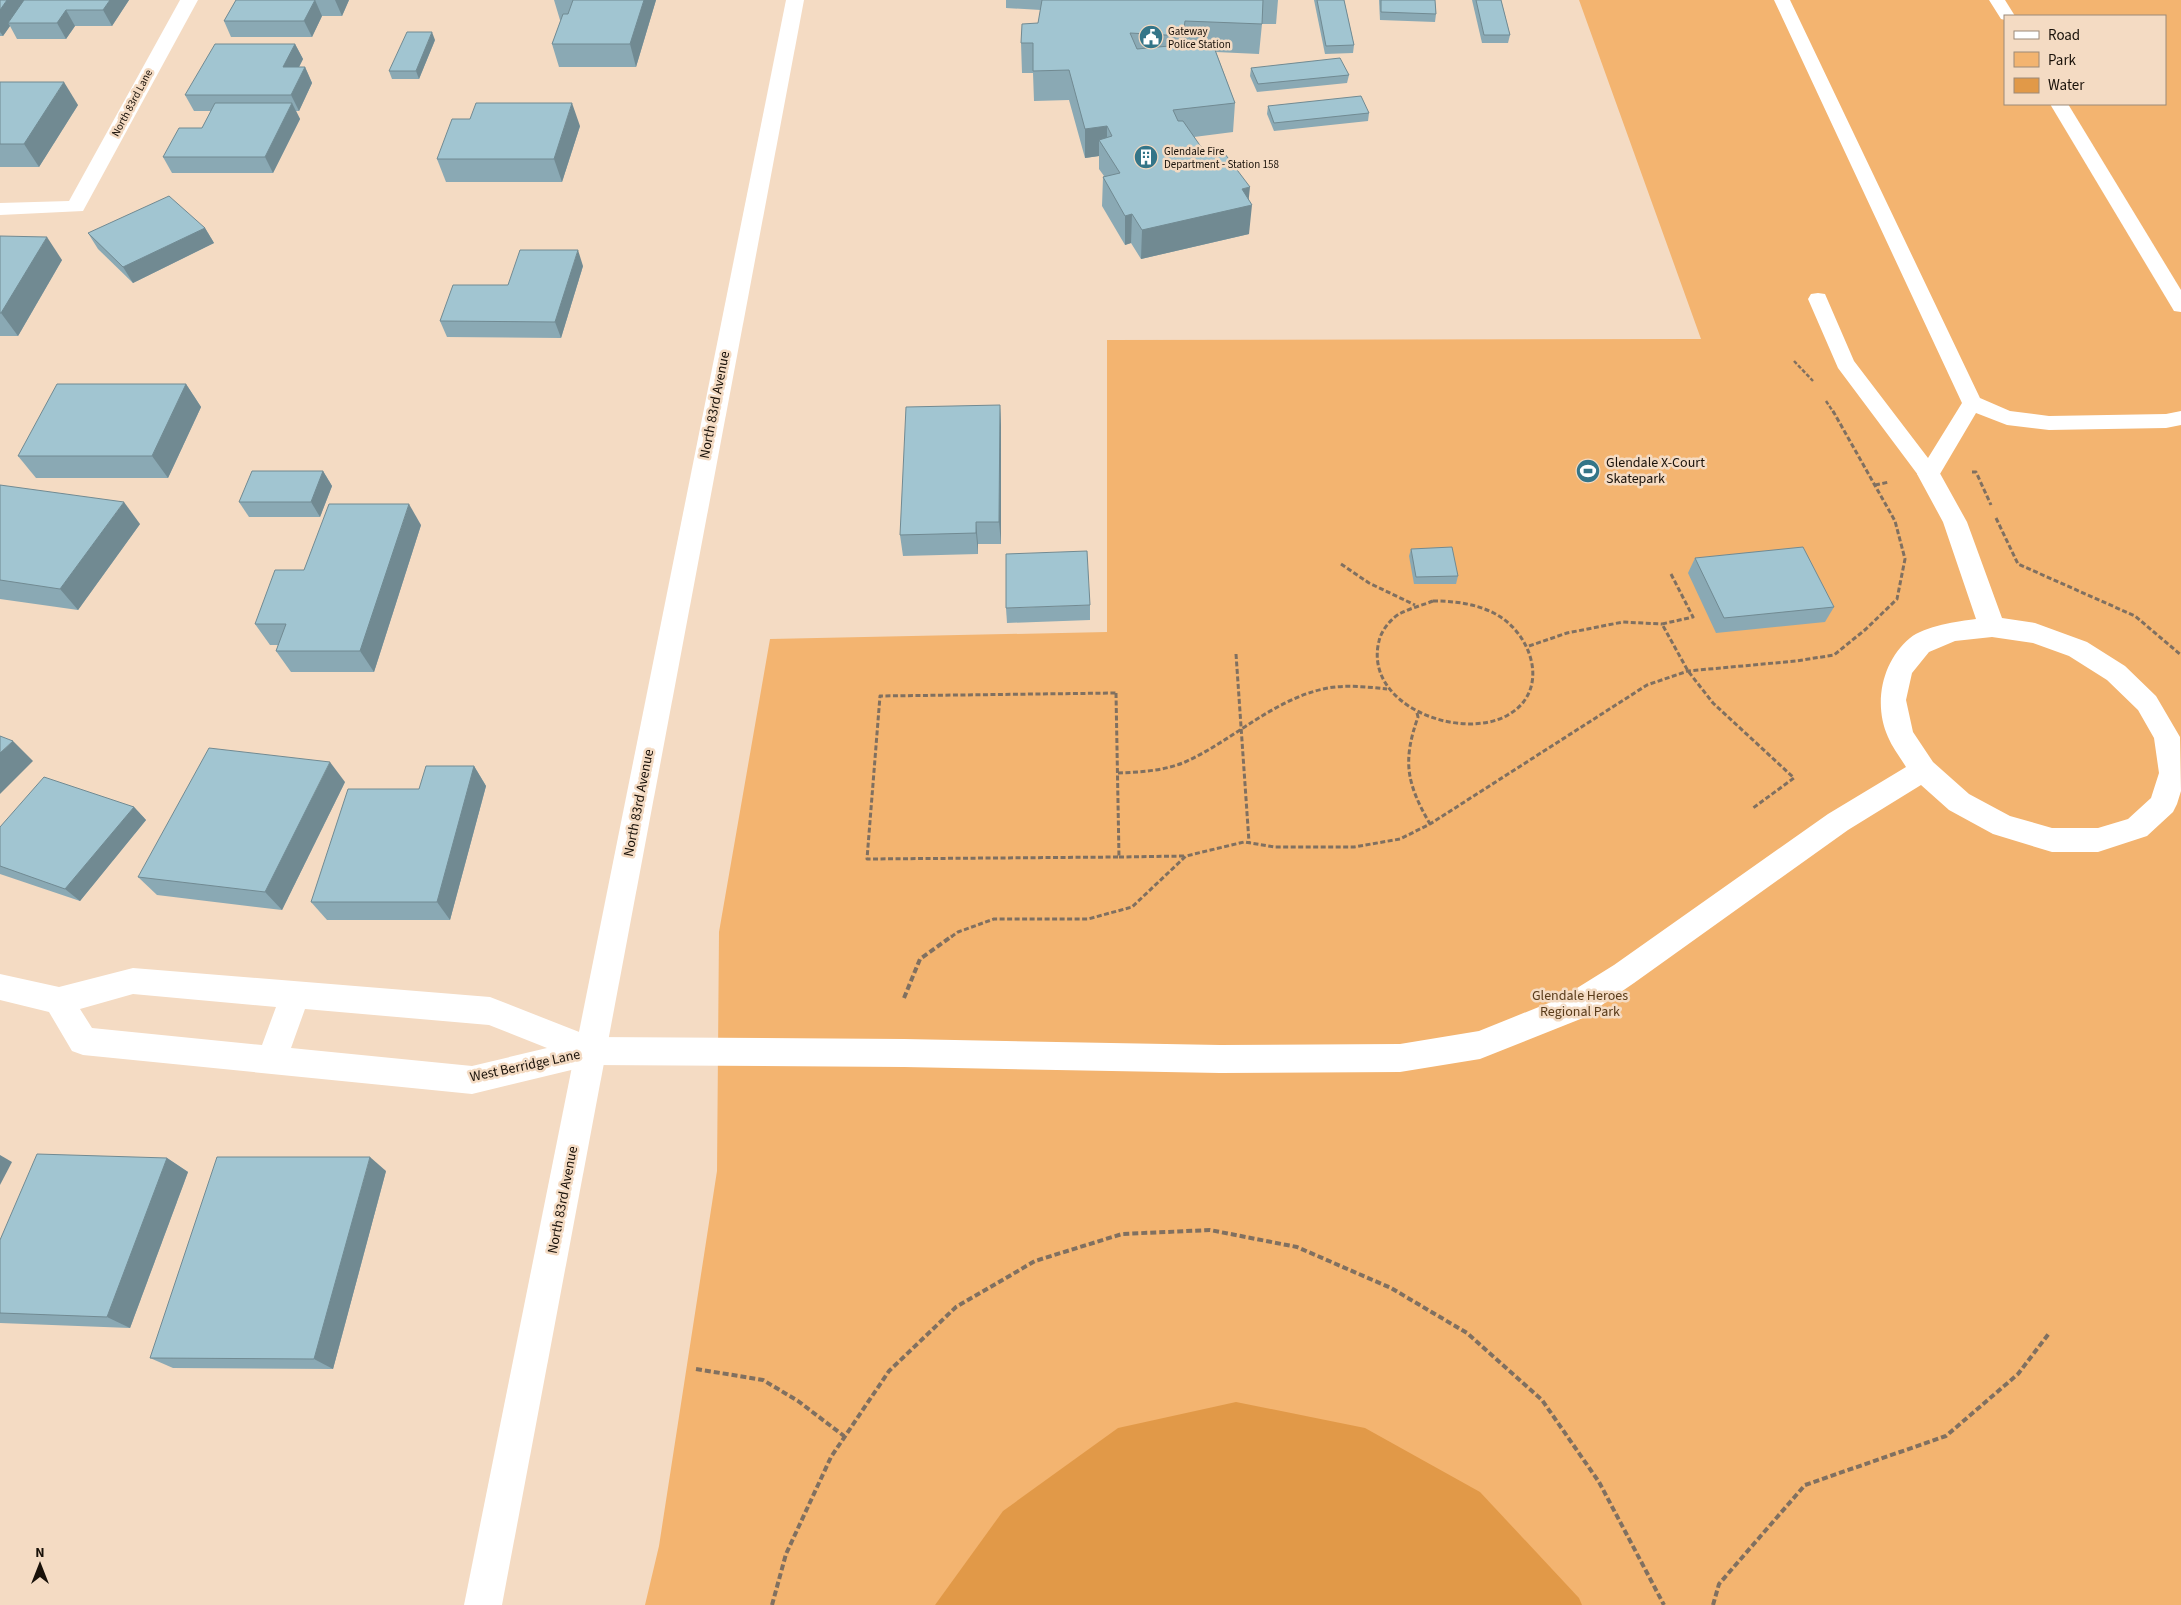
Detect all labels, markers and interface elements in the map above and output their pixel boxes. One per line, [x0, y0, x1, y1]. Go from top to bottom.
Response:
legend [2004, 15, 2166, 105]
public building icon: Gateway Police Station [1138, 24, 1164, 50]
place label: Gateway Police Station [1168, 24, 1231, 52]
text: Road [2048, 25, 2080, 46]
text: Park [2048, 50, 2077, 71]
street label: North 83rd Lane [108, 66, 156, 139]
text: Water [2048, 75, 2085, 96]
building icon: Glendale Fire Department - Station 158 [1133, 144, 1159, 170]
place label: Glendale Fire Department - Station 158 [1164, 144, 1279, 172]
street label: North 83rd Avenue [695, 350, 735, 460]
place label: Glendale X-Court Skatepark [1606, 453, 1705, 489]
sports icon: Glendale X-Court Skatepark [1575, 458, 1601, 484]
street label: North 83rd Avenue [619, 748, 659, 858]
park label: Glendale Heroes Regional Park [1532, 986, 1628, 1022]
street label: West Berridge Lane [468, 1045, 582, 1087]
street label: North 83rd Avenue [543, 1145, 583, 1255]
north arrow [15, 1540, 65, 1590]
text: N [35, 1543, 45, 1563]

